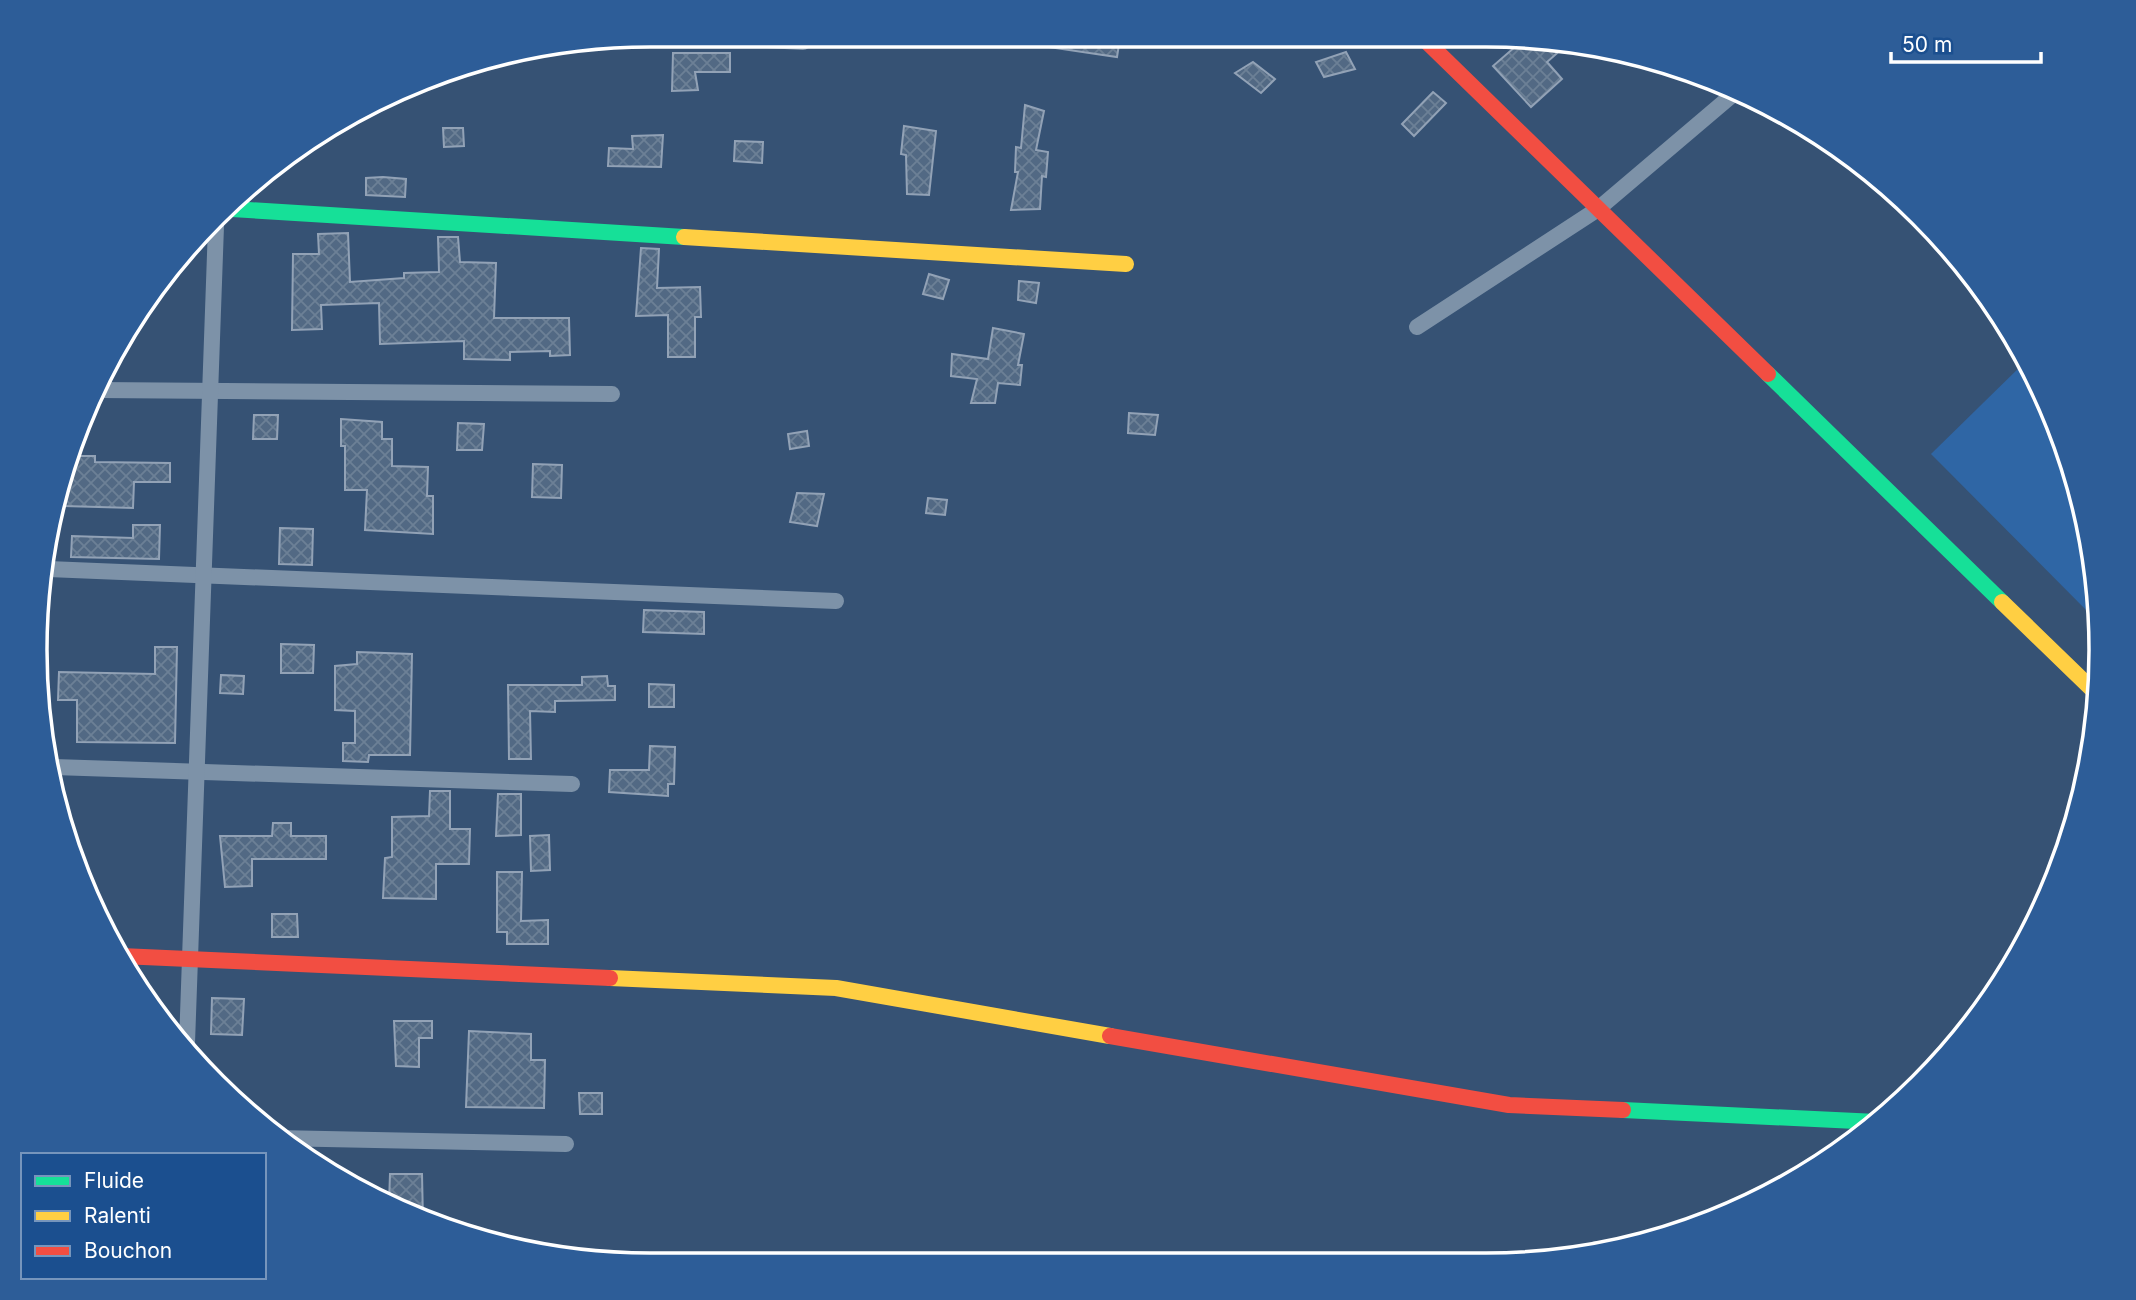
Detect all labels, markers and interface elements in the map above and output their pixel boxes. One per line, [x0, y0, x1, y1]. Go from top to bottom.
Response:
scale bar [1891, 21, 2042, 65]
text: 50 m [1902, 32, 1952, 57]
legend [21, 1153, 266, 1279]
text: Fluide [84, 1168, 144, 1193]
text: Ralenti [84, 1203, 151, 1228]
text: Bouchon [84, 1238, 172, 1263]

